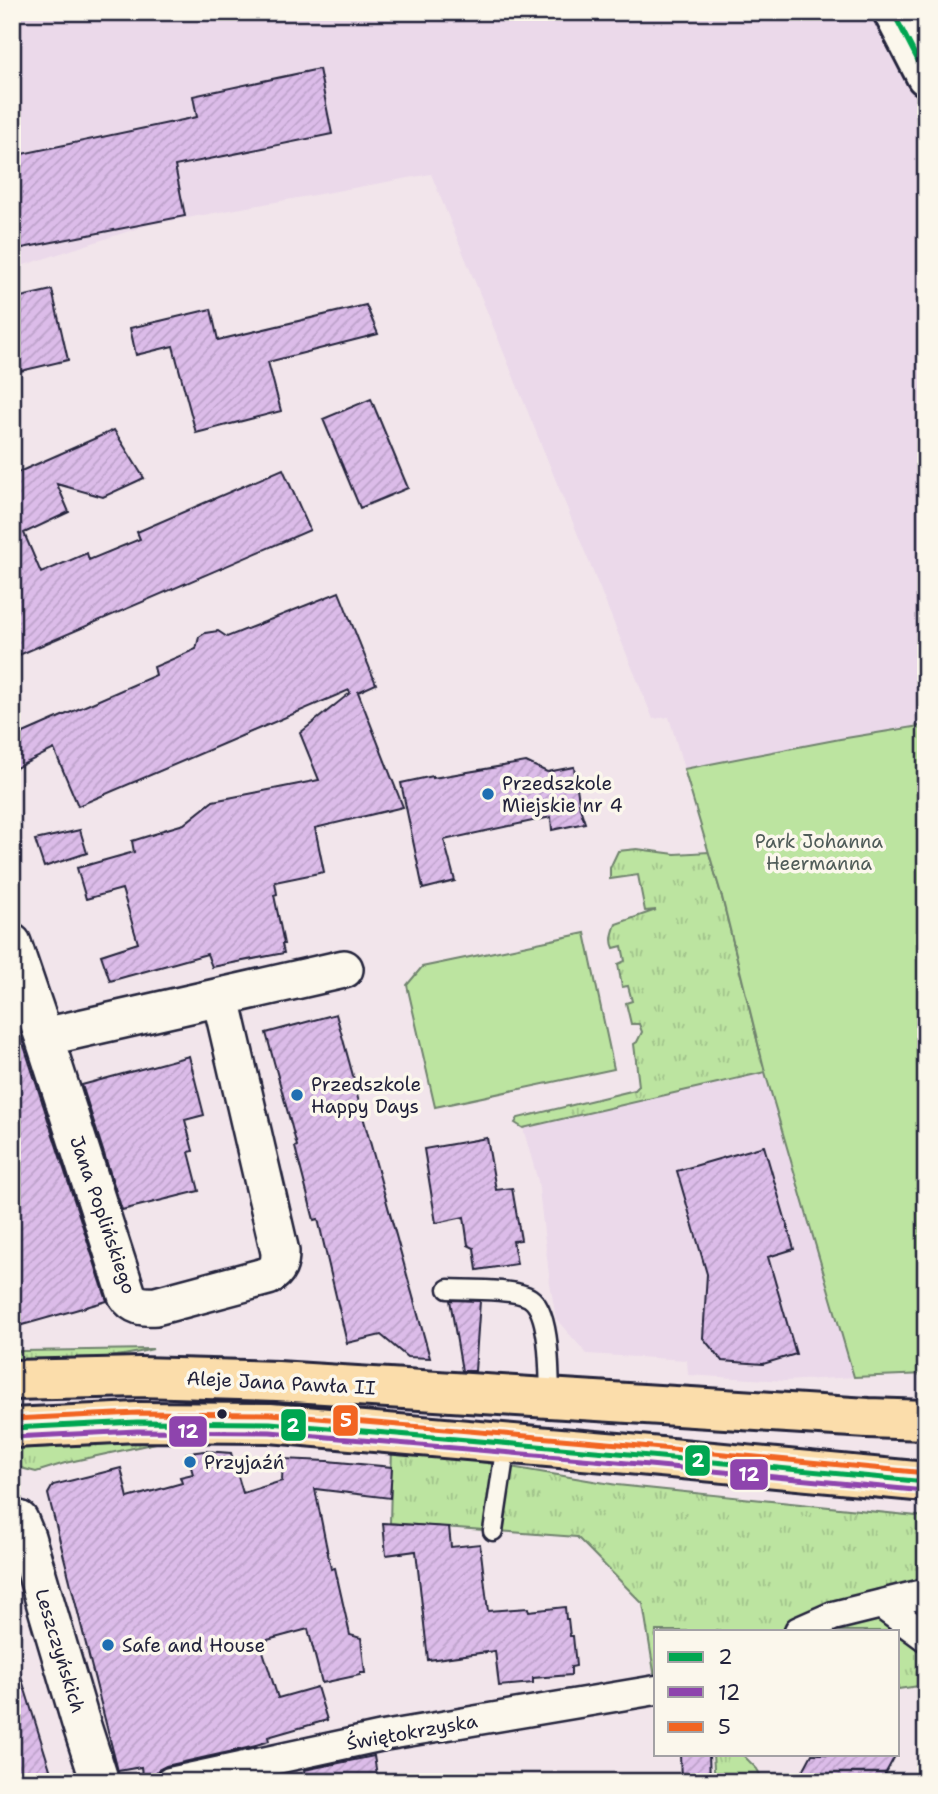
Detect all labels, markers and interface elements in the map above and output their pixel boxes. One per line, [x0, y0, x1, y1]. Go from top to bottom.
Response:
place label: Przedszkole Miejskie nr 4 [502, 771, 623, 818]
marker: Przedszkole Miejskie nr 4 [480, 786, 496, 802]
park label: Park Johanna Heermanna [755, 829, 883, 876]
place label: Przedszkole Happy Days [311, 1072, 421, 1119]
marker: Przedszkole Happy Days [289, 1087, 305, 1103]
street label: Jana Poplińskiego [64, 1133, 142, 1297]
street label: Aleje Jana Pawła II [186, 1366, 376, 1400]
line badge: 5 [332, 1404, 359, 1437]
unlabelled marker [215, 1407, 229, 1421]
line badge: 2 [280, 1408, 307, 1442]
text: 5 [340, 1408, 352, 1433]
text: 2 [286, 1413, 300, 1438]
line badge: 12 [168, 1415, 208, 1448]
text: 12 [177, 1419, 199, 1444]
line badge: 2 [684, 1444, 711, 1477]
text: 2 [691, 1448, 705, 1473]
place label: Przyjaźń [204, 1450, 284, 1475]
marker: Przyjaźń [182, 1454, 198, 1470]
line badge: 12 [729, 1458, 769, 1491]
text: 12 [738, 1462, 760, 1487]
street label: Leszczyńskich [29, 1586, 91, 1716]
legend [654, 1630, 900, 1756]
place label: Safe and House [122, 1633, 265, 1658]
marker: Safe and House [100, 1637, 116, 1653]
text: 2 [718, 1643, 733, 1671]
text: 12 [718, 1679, 740, 1707]
street label: Świętokrzyska [344, 1707, 480, 1756]
text: 5 [718, 1713, 731, 1741]

